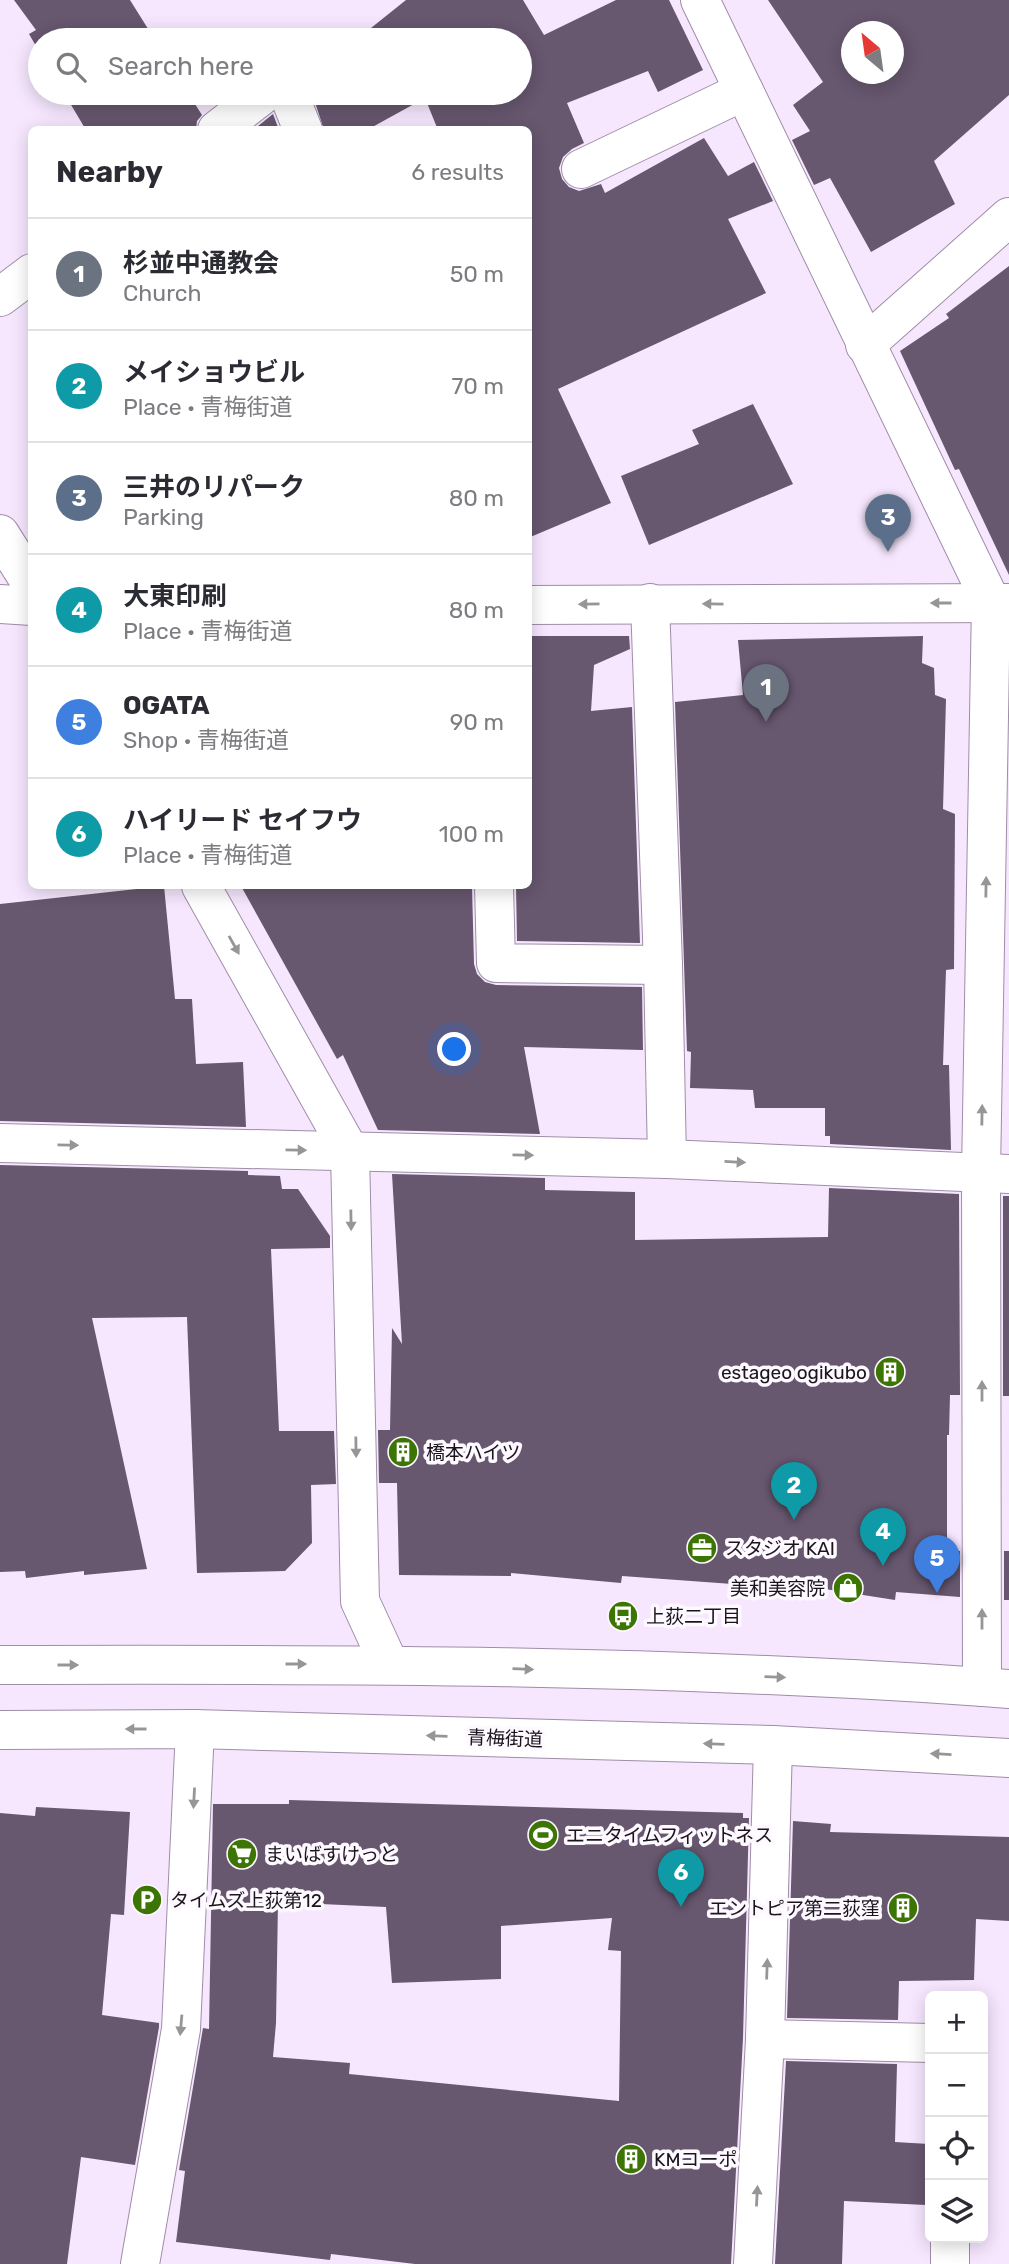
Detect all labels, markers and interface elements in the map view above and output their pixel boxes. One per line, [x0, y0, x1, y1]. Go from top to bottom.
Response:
north arrow [841, 21, 904, 84]
search box [28, 28, 532, 105]
icon: search [52, 48, 90, 86]
text: Search here [108, 51, 254, 82]
text: Nearby [56, 154, 163, 190]
text: 6 results [411, 158, 504, 186]
text: 杉並中通教会 [123, 248, 279, 279]
text: 1 [73, 260, 85, 288]
text: 50 m [450, 260, 504, 288]
text: Church [123, 279, 201, 307]
text: メイショウビル [123, 357, 305, 388]
text: 2 [72, 372, 86, 400]
text: 70 m [452, 372, 504, 400]
text: Place · 青梅街道 [123, 393, 293, 421]
text: 三井のリパーク [123, 472, 305, 503]
text: 3 [71, 484, 87, 512]
text: 80 m [449, 484, 504, 512]
pin: 3 [865, 494, 911, 552]
text: Parking [123, 503, 204, 531]
text: 大東印刷 [123, 581, 227, 612]
text: 4 [71, 596, 87, 624]
text: 80 m [449, 596, 504, 624]
one-way arrow [930, 597, 952, 609]
one-way arrow [578, 598, 600, 610]
one-way arrow [702, 598, 724, 610]
text: Place · 青梅街道 [123, 617, 293, 645]
pin: 1 [743, 664, 789, 722]
text: OGATA [123, 690, 210, 721]
text: 5 [72, 708, 86, 736]
text: 90 m [450, 708, 504, 736]
text: Shop · 青梅街道 [123, 726, 289, 754]
text: ハイリード セイフウ [123, 805, 362, 836]
text: 6 [72, 820, 86, 848]
text: 100 m [439, 820, 504, 848]
text: Place · 青梅街道 [123, 841, 293, 869]
one-way arrow [980, 876, 992, 898]
one-way arrow [228, 935, 240, 955]
your location [437, 1032, 471, 1066]
one-way arrow [976, 1104, 988, 1126]
one-way arrow [57, 1139, 79, 1151]
one-way arrow [285, 1145, 307, 1156]
one-way arrow [512, 1150, 534, 1161]
one-way arrow [724, 1156, 746, 1167]
one-way arrow [346, 1209, 357, 1231]
building icon: estageo ogikubo [873, 1355, 907, 1389]
place label: estageo ogikubo [721, 1361, 867, 1384]
one-way arrow [976, 1380, 988, 1402]
building icon: 橋本ハイツ [386, 1435, 420, 1469]
one-way arrow [351, 1437, 362, 1459]
place label: 橋本ハイツ [426, 1441, 521, 1464]
pin: 2 [771, 1462, 817, 1520]
pin: 4 [860, 1508, 906, 1566]
office icon: スタジオ KAI [685, 1531, 719, 1565]
pin: 5 [914, 1535, 960, 1593]
place label: スタジオ KAI [725, 1537, 835, 1560]
shop icon: 美和美容院 [831, 1571, 865, 1605]
place label: 美和美容院 [730, 1577, 825, 1600]
bus stop icon: 上荻二丁目 [606, 1599, 640, 1633]
place label: 上荻二丁目 [646, 1605, 741, 1628]
one-way arrow [976, 1608, 988, 1630]
one-way arrow [285, 1658, 307, 1670]
one-way arrow [57, 1659, 79, 1671]
one-way arrow [512, 1663, 534, 1674]
one-way arrow [764, 1671, 786, 1682]
one-way arrow [125, 1723, 147, 1735]
street label: 青梅街道 [467, 1726, 543, 1751]
one-way arrow [426, 1730, 448, 1742]
one-way arrow [702, 1738, 724, 1749]
one-way arrow [930, 1749, 952, 1760]
one-way arrow [188, 1787, 199, 1809]
sports icon: エニタイムフィットネス [526, 1818, 560, 1852]
place label: エニタイムフィットネス [566, 1824, 773, 1847]
supermarket icon: まいばすけっと [225, 1837, 259, 1871]
place label: まいばすけっと [265, 1843, 398, 1866]
pin: 6 [658, 1849, 704, 1907]
parking icon: タイムズ上荻第12 [130, 1883, 164, 1917]
place label: タイムズ上荻第12 [170, 1889, 322, 1912]
building icon: エントピア第二荻窪 [886, 1891, 920, 1925]
place label: エントピア第二荻窪 [709, 1897, 880, 1920]
one-way arrow [762, 1957, 773, 1979]
map controls [925, 1991, 988, 2243]
button: + [925, 1991, 988, 2054]
one-way arrow [175, 2014, 186, 2036]
button: − [925, 2054, 988, 2117]
button: locate [925, 2117, 988, 2180]
building icon: KMコーポ [614, 2142, 648, 2176]
place label: KMコーポ [654, 2148, 738, 2171]
button: layers [925, 2180, 988, 2243]
one-way arrow [751, 2185, 762, 2207]

